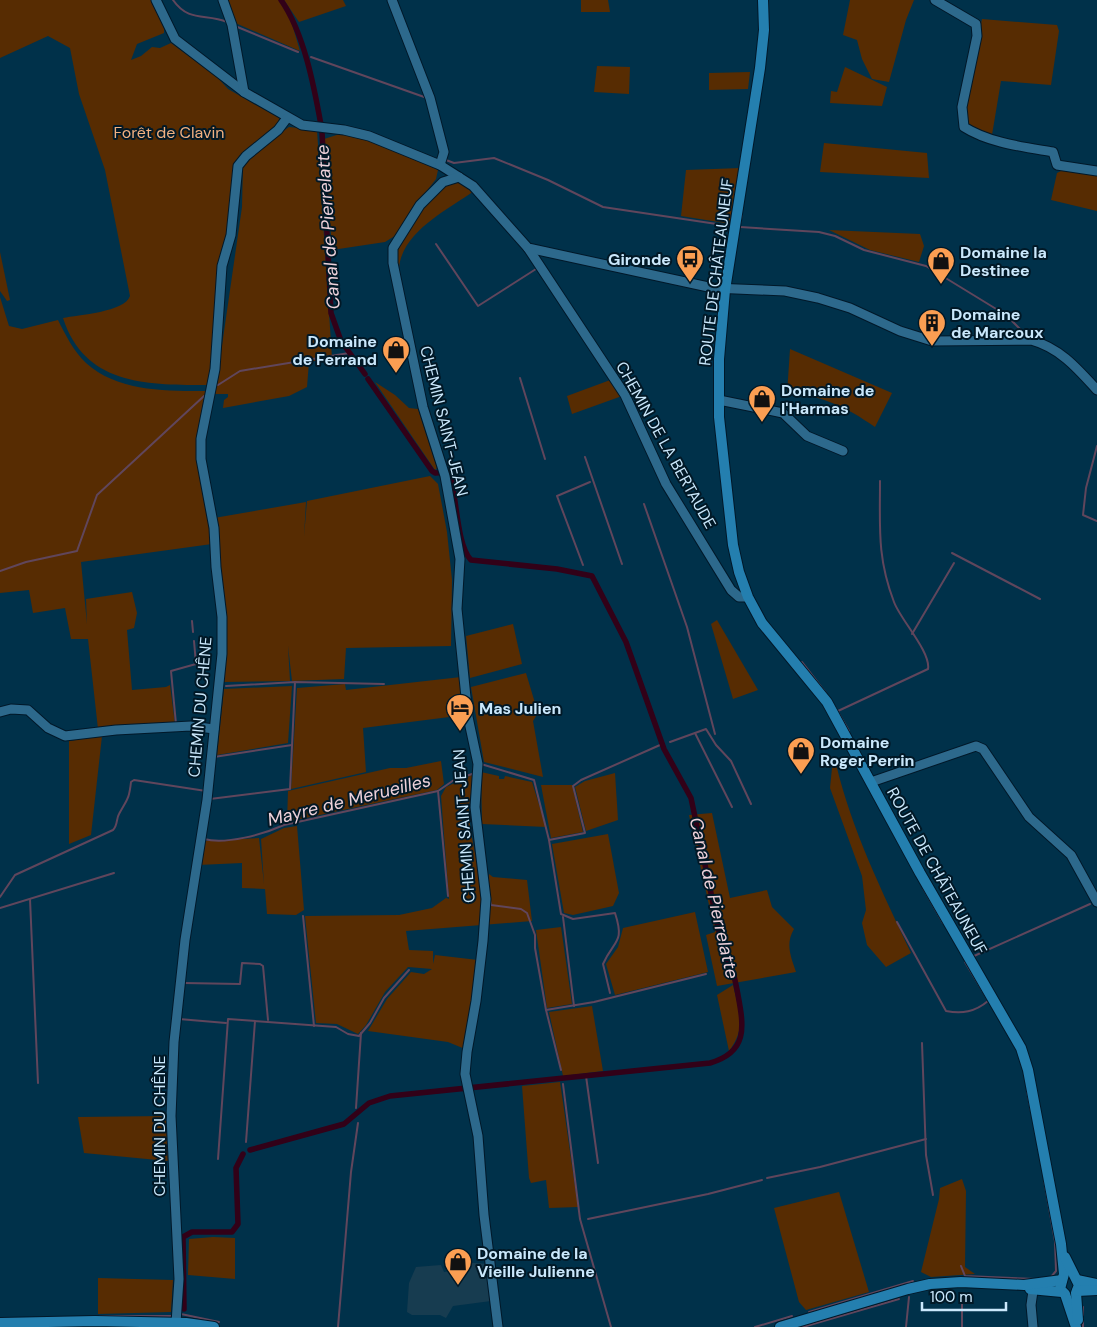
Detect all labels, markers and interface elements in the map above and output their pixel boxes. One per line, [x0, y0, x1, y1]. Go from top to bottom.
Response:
park label: Forêt de Clavin [114, 122, 224, 143]
water label: Canal de Pierrelatte [310, 144, 346, 310]
street label: ROUTE DE CHÂTEAUNEUF [694, 177, 738, 367]
place label: Domaine la Destinee [960, 242, 1047, 281]
bus stop icon: Gironde [675, 244, 705, 283]
shop icon: Domaine la Destinee [926, 246, 956, 285]
place label: Gironde [608, 249, 671, 270]
place label: Domaine de Marcoux [951, 304, 1043, 343]
building icon: Domaine de Marcoux [917, 308, 947, 347]
place label: Domaine de Ferrand [292, 331, 377, 370]
shop icon: Domaine de Ferrand [381, 335, 411, 374]
street label: CHEMIN SAINT-JEAN [415, 344, 473, 498]
street label: CHEMIN DE LA BERTAUDE [611, 358, 721, 532]
place label: Domaine de l'Harmas [781, 380, 874, 419]
shop icon: Domaine de l'Harmas [747, 384, 777, 423]
street label: CHEMIN DU CHÊNE [183, 636, 217, 778]
hotel icon: Mas Julien [445, 693, 475, 732]
place label: Mas Julien [479, 698, 562, 719]
place label: Domaine Roger Perrin [820, 732, 914, 771]
shop icon: Domaine Roger Perrin [786, 736, 816, 775]
street label: CHEMIN SAINT-JEAN [448, 748, 480, 904]
water label: Mayre de Merueilles [265, 768, 433, 832]
street label: ROUTE DE CHÂTEAUNEUF [882, 783, 992, 959]
water label: Canal de Pierrelatte [684, 815, 744, 981]
street label: CHEMIN DU CHÊNE [149, 1055, 170, 1197]
place label: Domaine de la Vieille Julienne [477, 1243, 595, 1282]
shop icon: Domaine de la Vieille Julienne [443, 1247, 473, 1286]
scale bar [922, 1280, 1006, 1312]
text: 100 m [930, 1287, 973, 1307]

